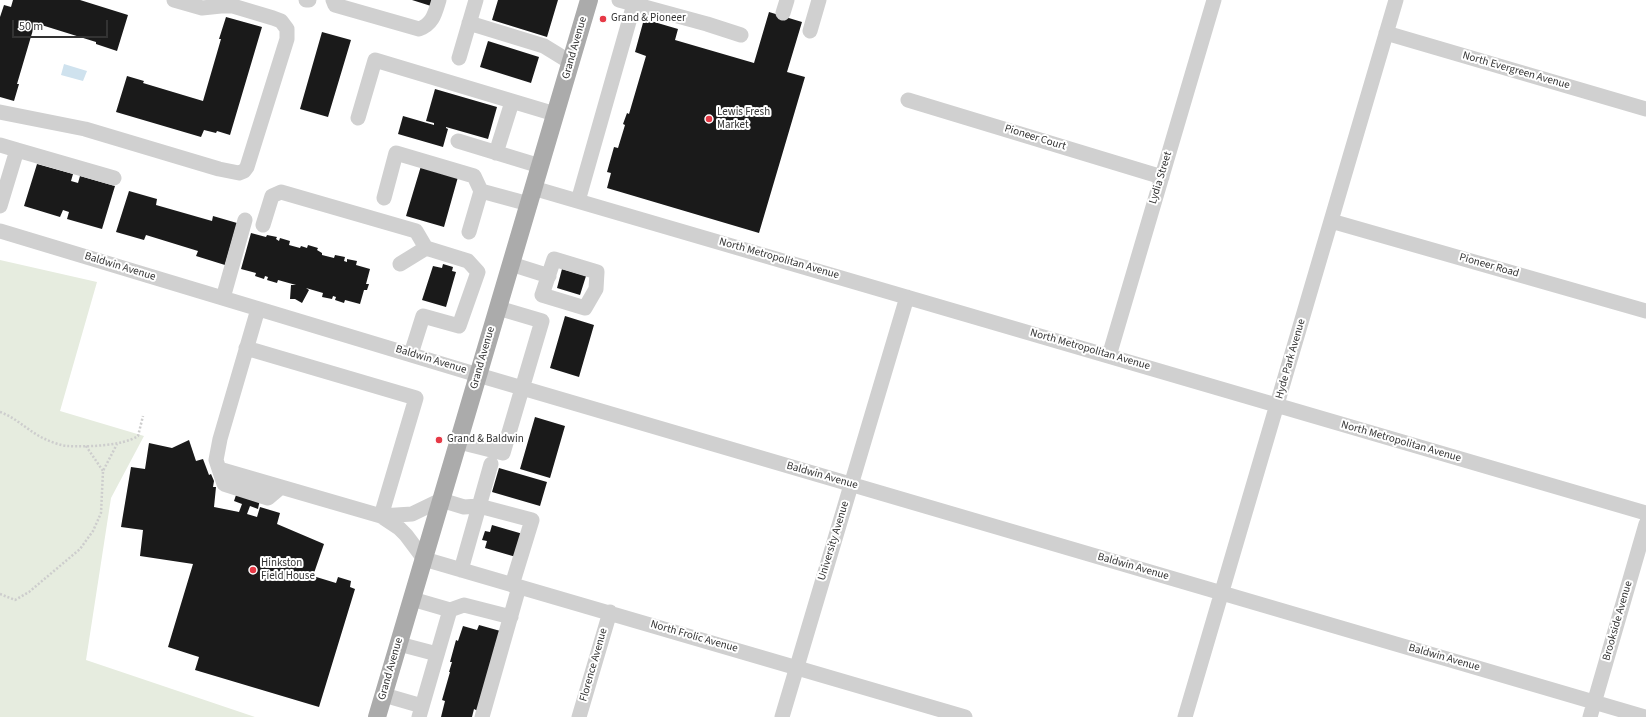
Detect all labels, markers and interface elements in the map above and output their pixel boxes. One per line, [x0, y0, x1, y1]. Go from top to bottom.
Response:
scale bar [14, 12, 110, 38]
place label: Grand & Pioneer [611, 12, 686, 26]
marker: Grand & Pioneer [598, 14, 608, 24]
street label: Grand Avenue [560, 15, 590, 81]
text: 50 m [19, 18, 43, 35]
street label: North Evergreen Avenue [1461, 49, 1571, 93]
place label: Lewis Fresh Market [717, 106, 770, 132]
marker: Lewis Fresh Market [704, 114, 714, 124]
street label: Pioneer Court [1003, 122, 1067, 154]
street label: Lydia Street [1147, 150, 1175, 206]
street label: North Metropolitan Avenue [717, 236, 841, 282]
street label: Baldwin Avenue [83, 250, 157, 284]
street label: Pioneer Road [1458, 251, 1520, 281]
street label: Hyde Park Avenue [1273, 317, 1309, 401]
street label: Grand Avenue [468, 325, 498, 391]
street label: North Metropolitan Avenue [1028, 327, 1152, 373]
street label: Baldwin Avenue [394, 343, 468, 377]
street label: North Metropolitan Avenue [1339, 419, 1463, 465]
place label: Grand & Baldwin [447, 433, 524, 447]
marker: Grand & Baldwin [434, 435, 444, 445]
street label: Baldwin Avenue [785, 460, 859, 492]
street label: University Avenue [816, 500, 852, 582]
street label: Baldwin Avenue [1096, 551, 1170, 583]
place label: Hinkston Field House [261, 557, 315, 583]
marker: Hinkston Field House [248, 565, 258, 575]
street label: Brookside Avenue [1600, 580, 1636, 662]
street label: North Frolic Avenue [649, 618, 739, 656]
street label: Florence Avenue [577, 627, 611, 703]
street label: Grand Avenue [376, 636, 406, 702]
street label: Baldwin Avenue [1407, 642, 1481, 674]

